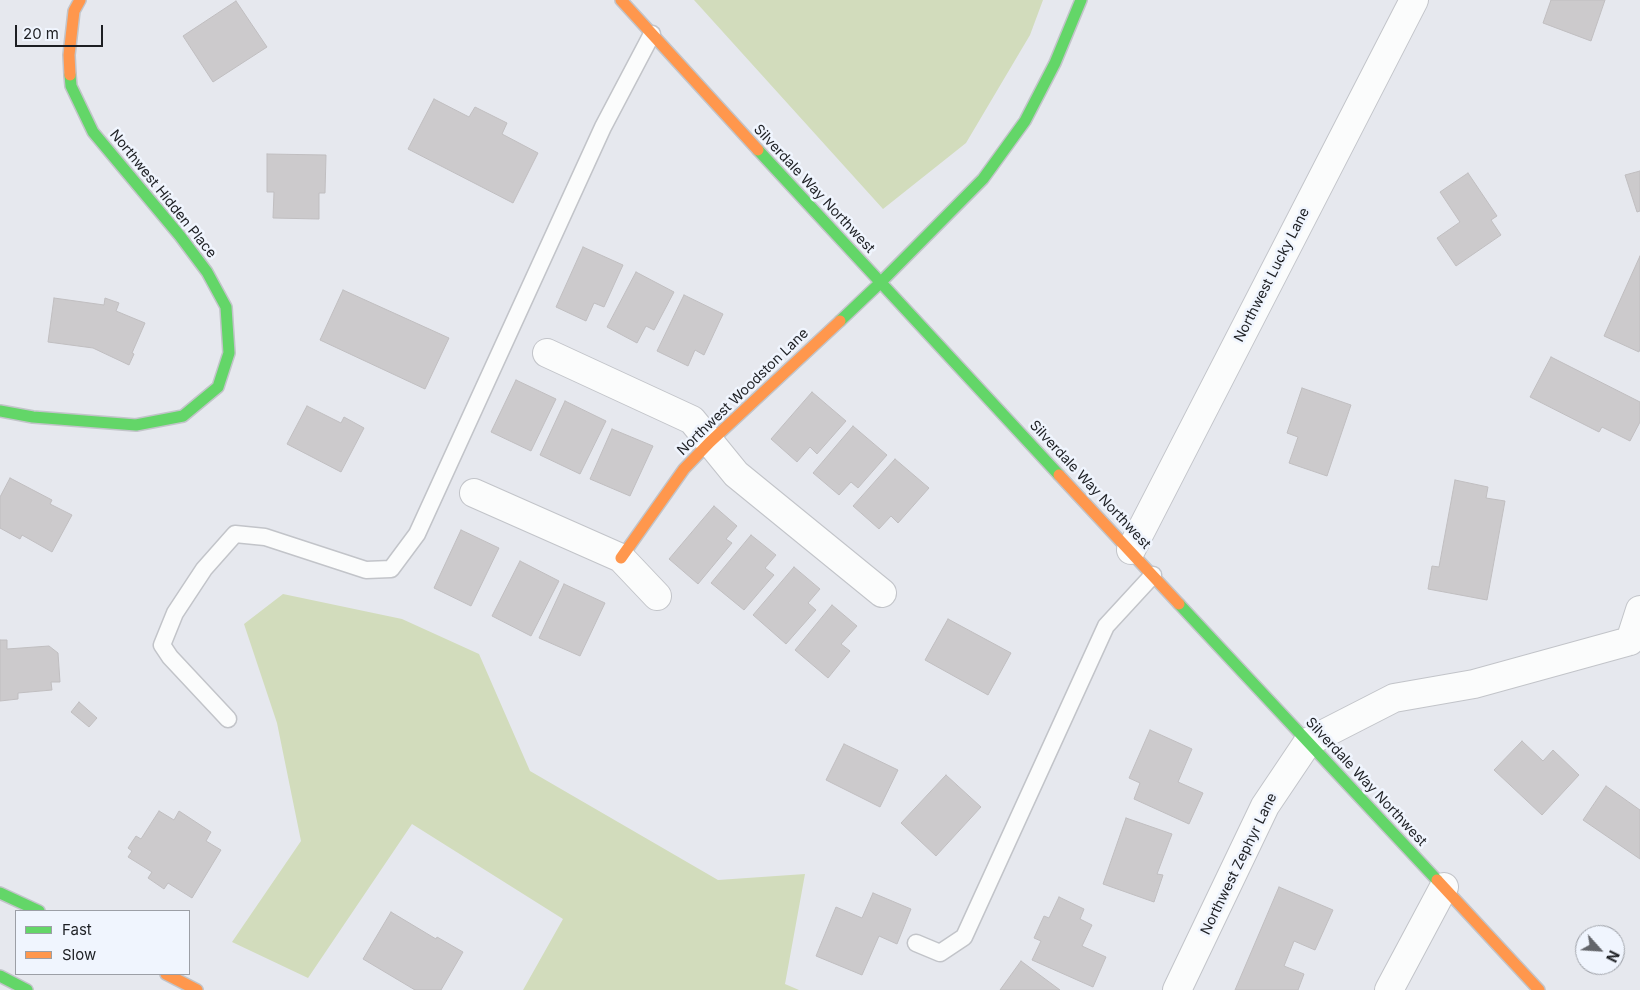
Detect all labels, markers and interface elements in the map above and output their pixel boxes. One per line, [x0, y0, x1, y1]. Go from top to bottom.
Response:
scale bar [18, 15, 105, 47]
text: 20 m [23, 24, 59, 43]
street label: Silverdale Way Northwest [750, 121, 878, 257]
street label: Northwest Hidden Place [106, 126, 220, 262]
street label: Northwest Lucky Lane [1231, 205, 1313, 345]
street label: Northwest Woodston Lane [674, 325, 812, 459]
street label: Silverdale Way Northwest [1026, 417, 1154, 553]
street label: Silverdale Way Northwest [1302, 714, 1430, 850]
street label: Northwest Zephyr Lane [1197, 790, 1281, 938]
legend [15, 910, 190, 975]
text: Fast [62, 920, 92, 939]
north arrow [1575, 925, 1625, 975]
text: Slow [62, 945, 96, 964]
text: N [1603, 948, 1623, 965]

